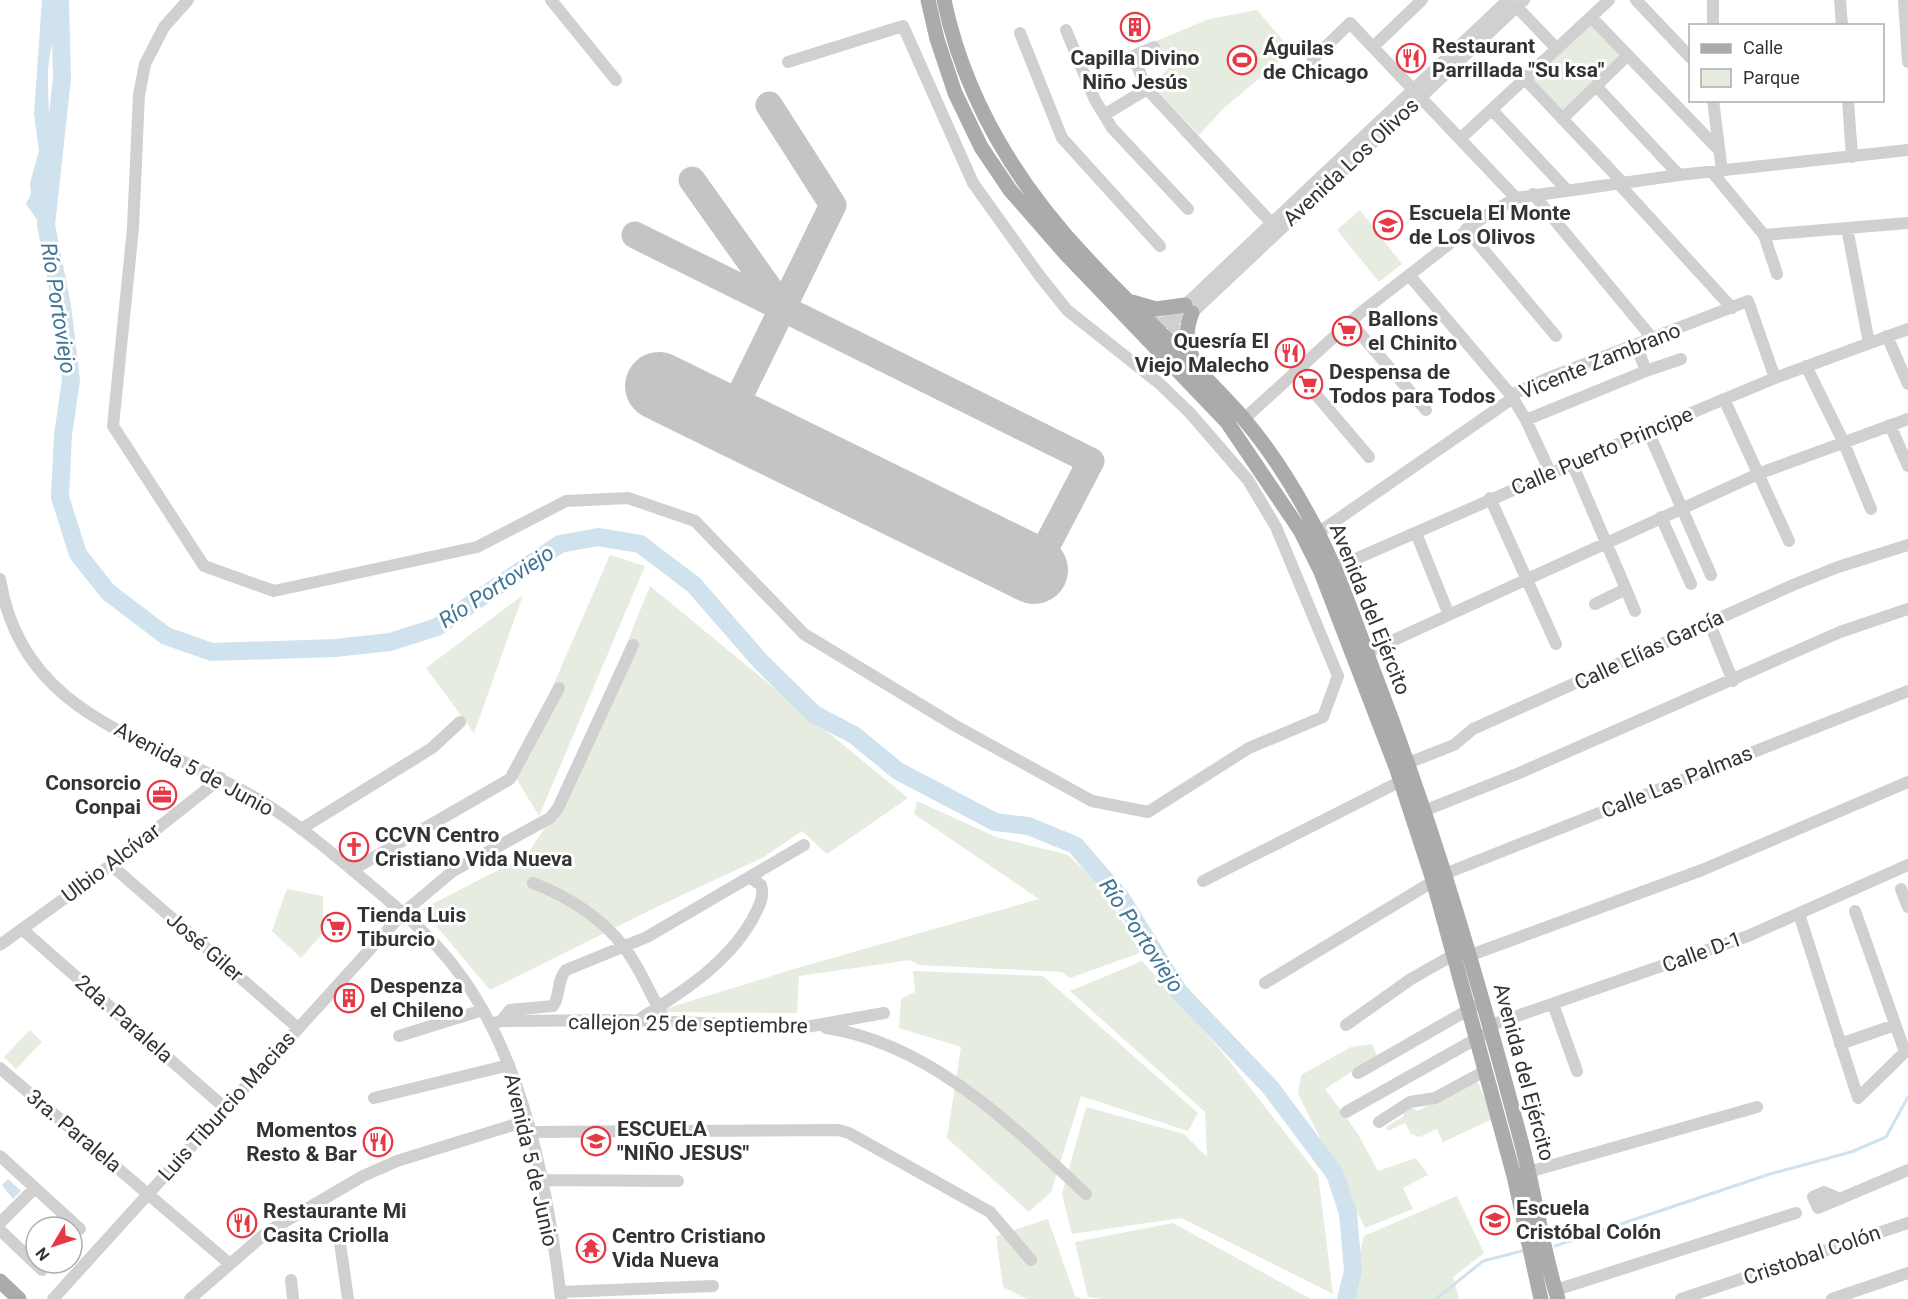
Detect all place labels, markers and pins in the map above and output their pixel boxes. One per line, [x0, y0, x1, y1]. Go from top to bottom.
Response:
building icon: Capilla Divino Niño Jesús [1119, 11, 1151, 43]
place label: Restaurant Parrillada "Su ksa" [1432, 34, 1605, 82]
place label: Águilas de Chicago [1263, 36, 1369, 84]
restaurant icon: Restaurant Parrillada "Su ksa" [1395, 42, 1427, 74]
sports icon: Águilas de Chicago [1226, 44, 1258, 76]
place label: Capilla Divino Niño Jesús [1071, 46, 1200, 94]
place label: Escuela El Monte de Los Olivos [1409, 201, 1571, 249]
school or university icon: Escuela El Monte de Los Olivos [1372, 209, 1404, 241]
place label: Ballons el Chinito [1368, 307, 1457, 355]
supermarket icon: Ballons el Chinito [1331, 315, 1363, 347]
place label: Quesría El Viejo Malecho [1135, 329, 1269, 377]
restaurant icon: Quesría El Viejo Malecho [1274, 337, 1306, 369]
place label: Despensa de Todos para Todos [1329, 360, 1496, 408]
supermarket icon: Despensa de Todos para Todos [1292, 368, 1324, 400]
place label: Consorcio Conpai [45, 771, 141, 819]
office icon: Consorcio Conpai [146, 779, 178, 811]
place label: CCVN Centro Cristiano Vida Nueva [375, 823, 573, 871]
church icon: CCVN Centro Cristiano Vida Nueva [338, 831, 370, 863]
place label: Tienda Luis Tiburcio [357, 903, 466, 951]
supermarket icon: Tienda Luis Tiburcio [320, 911, 352, 943]
place label: Despenza el Chileno [370, 974, 464, 1022]
building icon: Despenza el Chileno [333, 982, 365, 1014]
place label: ESCUELA "NIÑO JESUS" [617, 1117, 749, 1165]
place label: Momentos Resto & Bar [246, 1118, 357, 1166]
school or university icon: ESCUELA "NIÑO JESUS" [580, 1125, 612, 1157]
restaurant icon: Momentos Resto & Bar [362, 1126, 394, 1158]
place label: Escuela Cristóbal Colón [1516, 1196, 1661, 1244]
place label: Restaurante Mi Casita Criolla [263, 1199, 407, 1247]
school or university icon: Escuela Cristóbal Colón [1479, 1204, 1511, 1236]
restaurant icon: Restaurante Mi Casita Criolla [226, 1207, 258, 1239]
place label: Centro Cristiano Vida Nueva [612, 1224, 766, 1272]
temple icon: Centro Cristiano Vida Nueva [575, 1232, 607, 1264]

